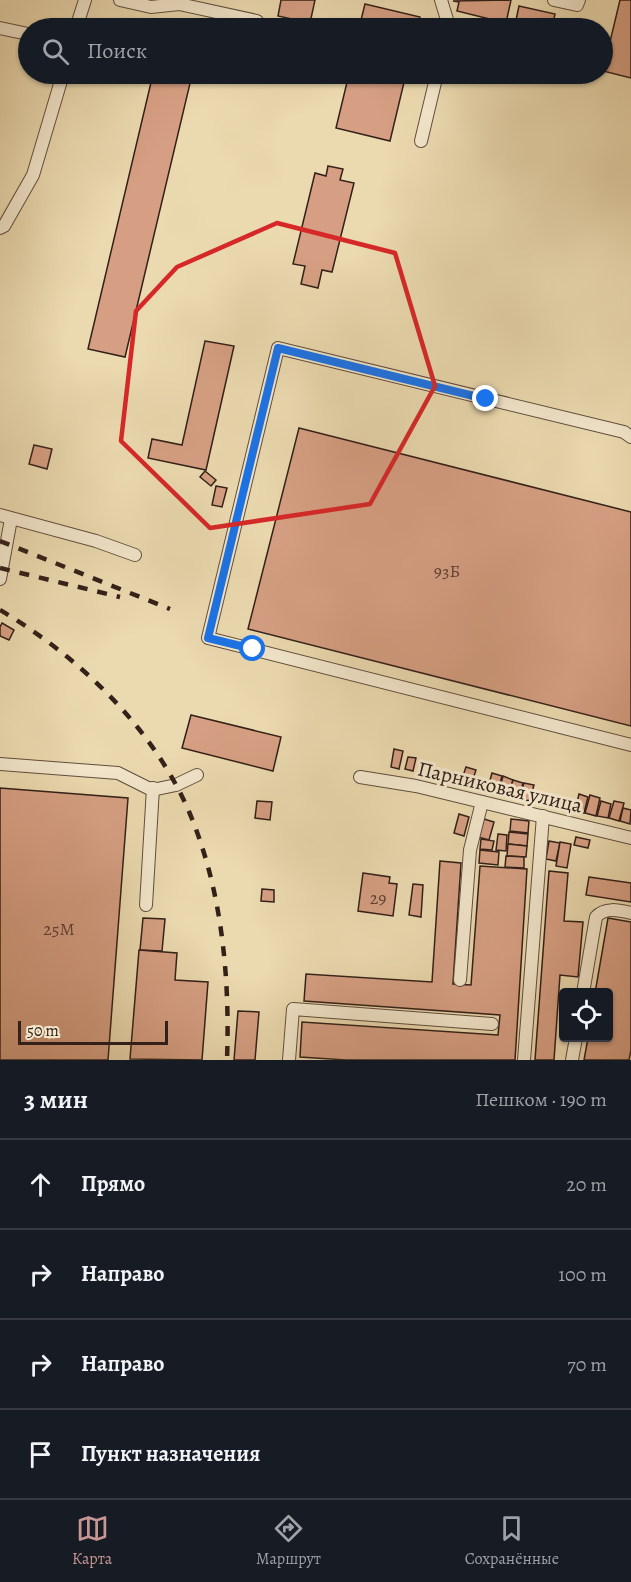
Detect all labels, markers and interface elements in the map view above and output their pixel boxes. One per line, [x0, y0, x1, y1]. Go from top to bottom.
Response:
search box [18, 18, 613, 84]
icon: search [39, 35, 72, 68]
text: Поиск [87, 36, 147, 66]
route end [472, 385, 498, 411]
house number: 93Б [434, 559, 460, 583]
route start [239, 635, 265, 661]
street label: Парниковая улица [415, 754, 586, 820]
house number: 29 [370, 886, 386, 910]
house number: 25М [43, 917, 75, 941]
map controls [559, 988, 613, 1042]
button: locate [559, 988, 613, 1042]
scale bar [18, 1018, 168, 1046]
text: 50 m [27, 1020, 59, 1042]
text: 3 мин [24, 1082, 88, 1117]
text: Пешком · 190 m [475, 1086, 607, 1113]
icon: ahead [24, 1168, 57, 1201]
text: Прямо [81, 1169, 145, 1199]
text: 20 m [566, 1171, 607, 1198]
icon: right [24, 1258, 57, 1291]
text: Направо [81, 1259, 164, 1289]
text: 100 m [558, 1261, 607, 1288]
icon: right [24, 1348, 57, 1381]
text: Направо [81, 1349, 164, 1379]
text: 70 m [567, 1351, 607, 1378]
icon: arrive [24, 1438, 57, 1471]
text: Пункт назначения [81, 1439, 260, 1469]
tab: Карта [72, 1512, 112, 1570]
tab: Маршрут [256, 1512, 321, 1570]
tab: Сохранённые [465, 1512, 559, 1570]

